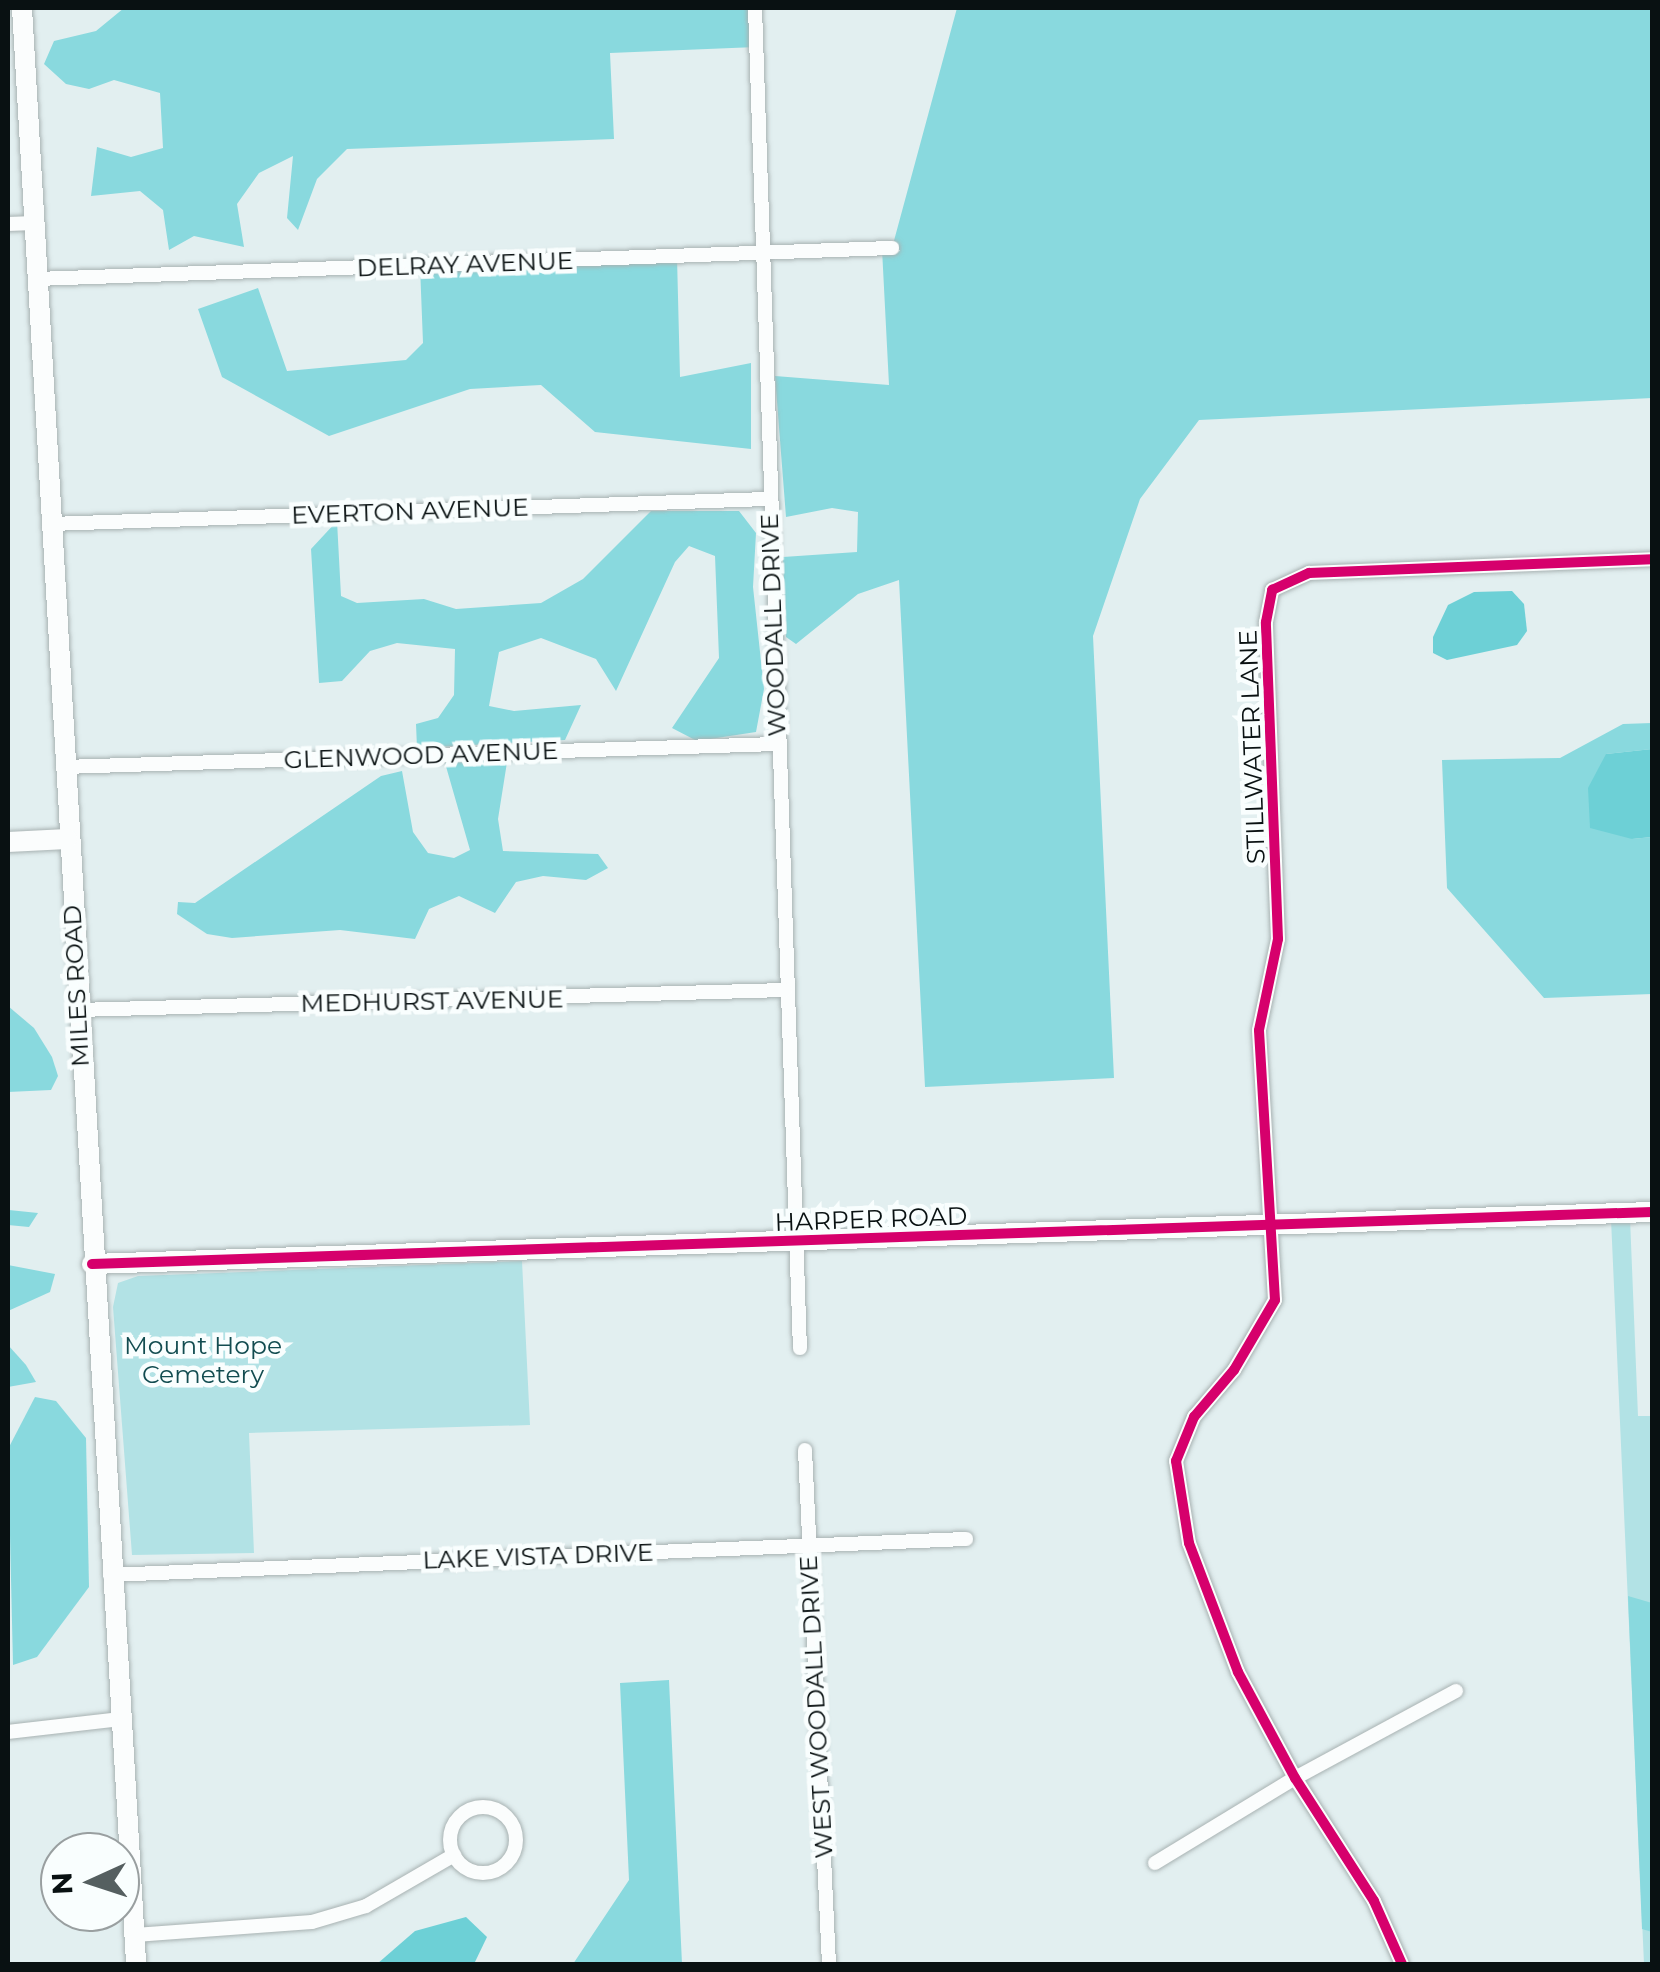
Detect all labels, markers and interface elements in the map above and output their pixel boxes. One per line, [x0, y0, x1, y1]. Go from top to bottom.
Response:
street label: DELRAY AVENUE [356, 245, 574, 283]
street label: EVERTON AVENUE [291, 492, 529, 530]
street label: WOODALL DRIVE [754, 513, 792, 737]
street label: STILLWATER LANE [1233, 629, 1271, 865]
street label: GLENWOOD AVENUE [283, 735, 559, 775]
street label: MILES ROAD [57, 904, 95, 1068]
street label: MEDHURST AVENUE [300, 984, 564, 1018]
street label: HARPER ROAD [774, 1201, 968, 1237]
park label: Mount Hope Cemetery [124, 1331, 282, 1390]
street label: LAKE VISTA DRIVE [422, 1537, 654, 1575]
street label: WEST WOODALL DRIVE [793, 1555, 839, 1859]
north arrow [40, 1832, 140, 1932]
text: N [44, 1871, 80, 1896]

